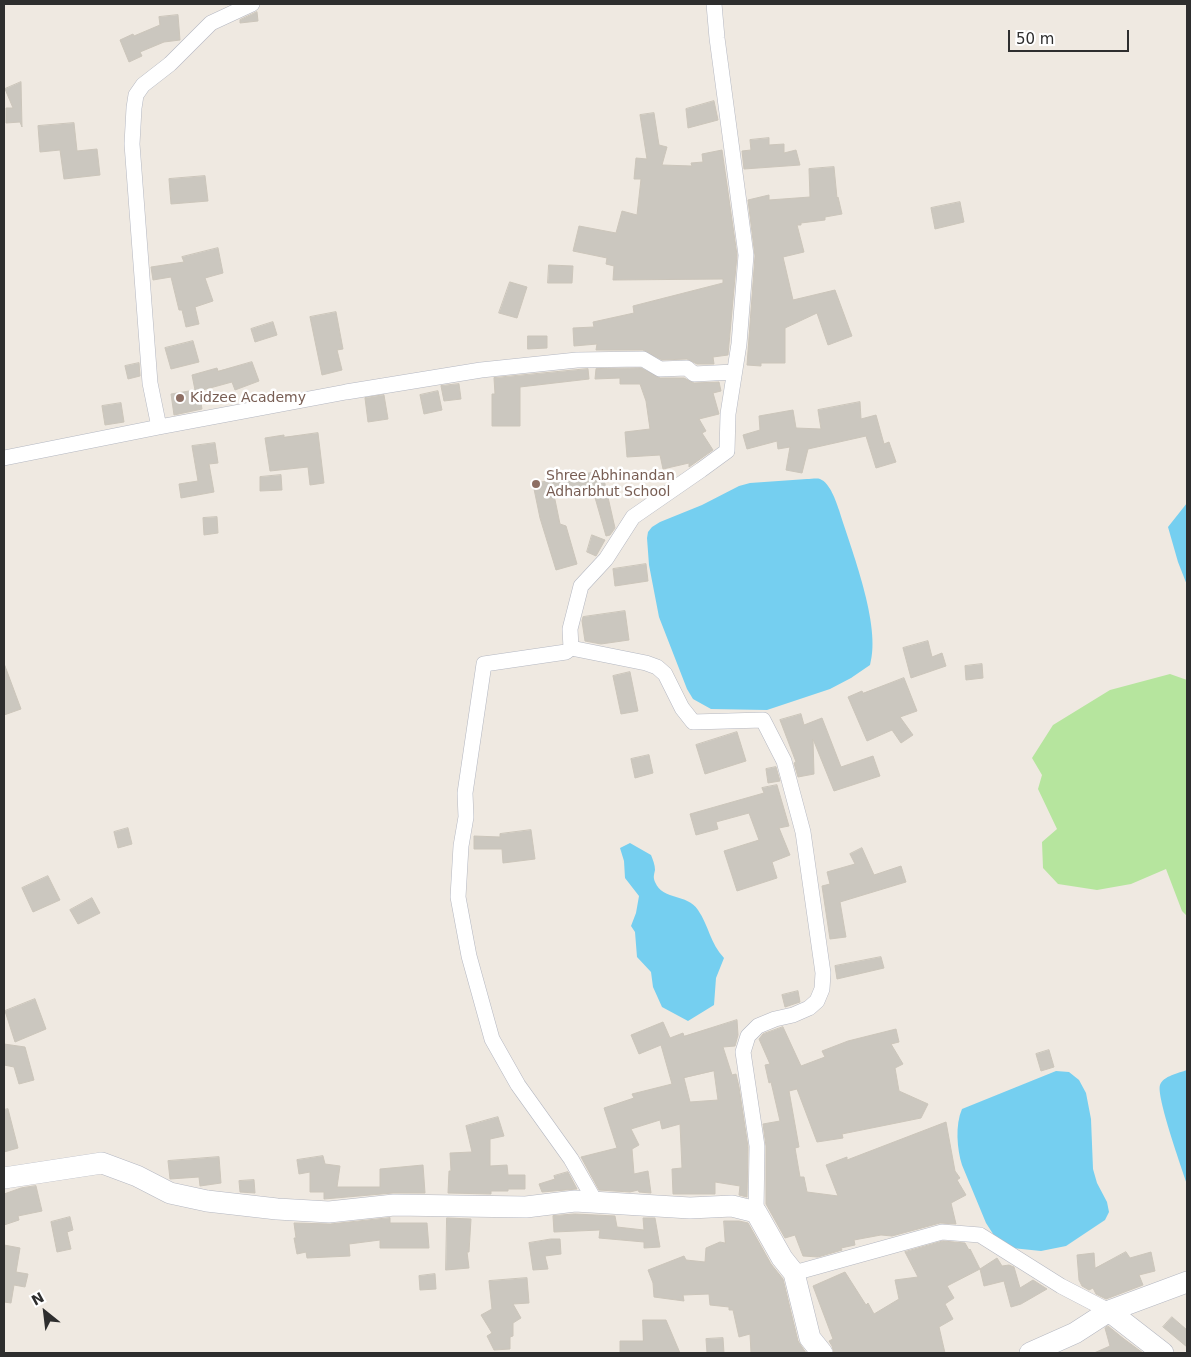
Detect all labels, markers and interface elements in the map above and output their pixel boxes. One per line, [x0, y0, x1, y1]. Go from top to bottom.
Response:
scale bar [1011, 20, 1132, 52]
text: 50 m [1016, 30, 1054, 48]
place label: Kidzee Academy [190, 390, 306, 406]
marker: Kidzee Academy [174, 392, 186, 404]
place label: Shree Abhinandan Adharbhut School [546, 468, 675, 501]
marker: Shree Abhinandan Adharbhut School [530, 478, 542, 490]
north arrow [20, 1287, 70, 1337]
text: N [29, 1289, 47, 1309]

